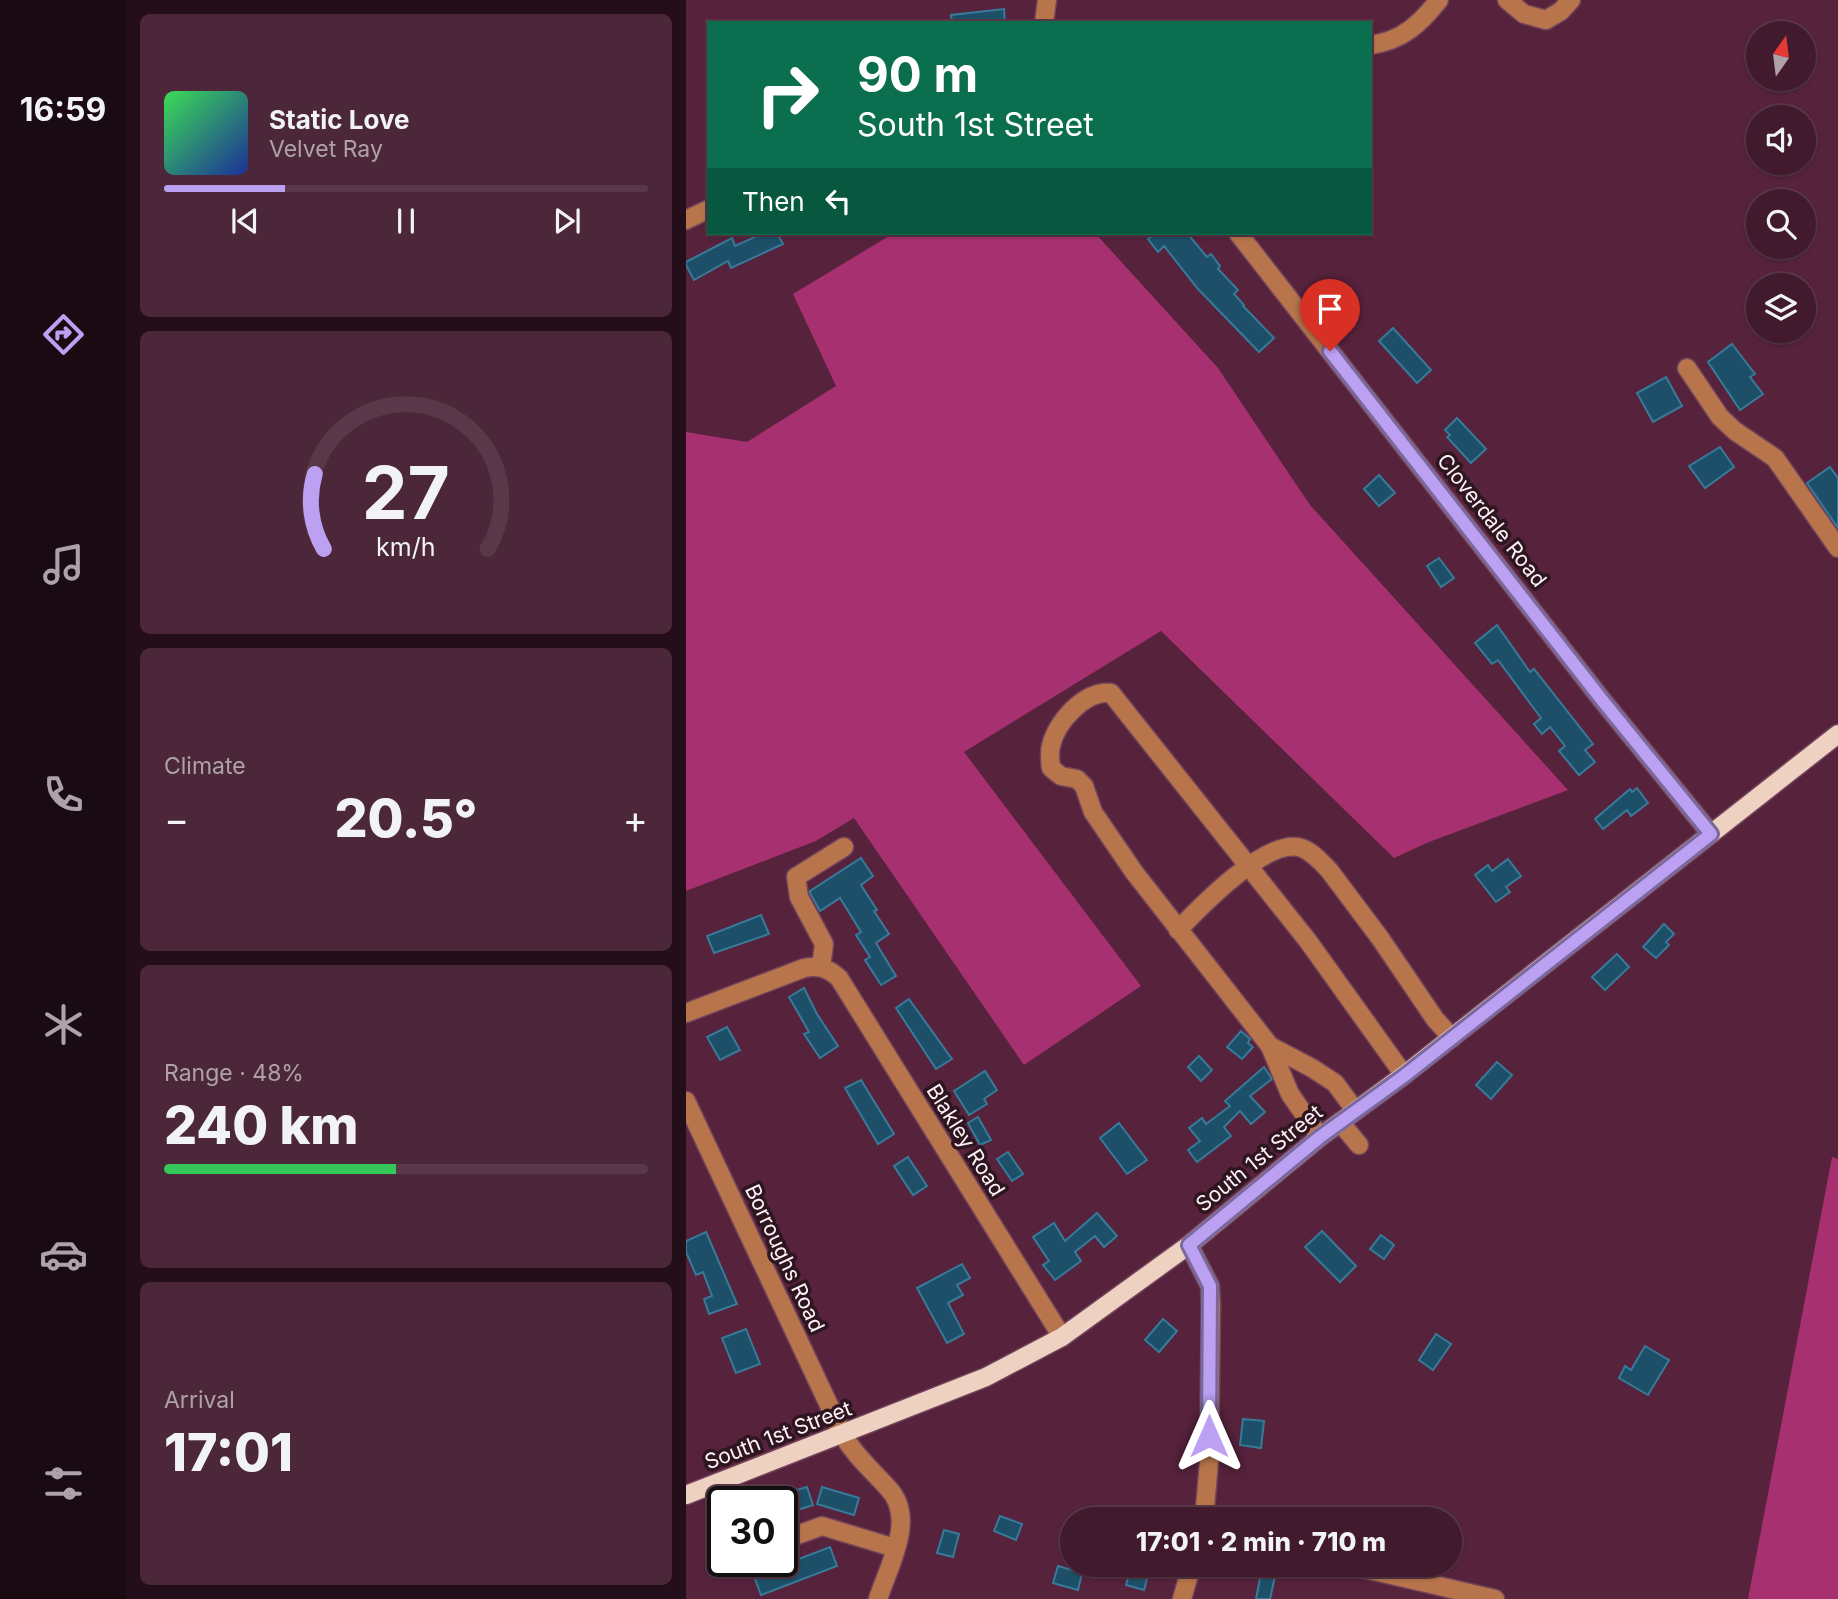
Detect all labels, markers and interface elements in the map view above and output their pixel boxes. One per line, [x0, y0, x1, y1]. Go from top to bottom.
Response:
north arrow [1746, 21, 1816, 91]
map controls [1746, 21, 1816, 343]
text: 90 m [857, 45, 978, 104]
icon: right [742, 49, 833, 140]
text: 16:59 [20, 90, 106, 129]
text: Static Love [269, 104, 410, 135]
text: South 1st Street [857, 105, 1094, 144]
button: sound [1746, 105, 1816, 175]
text: Velvet Ray [269, 135, 383, 163]
icon: left [819, 182, 857, 220]
text: Then [742, 186, 805, 217]
button: search [1746, 189, 1816, 259]
icon: previous [226, 202, 264, 240]
icon: pause [387, 202, 425, 240]
icon: next [548, 202, 586, 240]
button: layers [1746, 273, 1816, 343]
pin [1300, 279, 1360, 351]
icon: arrive [1311, 290, 1349, 328]
icon: directions [39, 310, 88, 359]
text: 27 [362, 448, 450, 537]
street label: Cloverdale Road [1432, 448, 1552, 592]
text: km/h [376, 531, 436, 561]
icon: music [39, 540, 88, 589]
text: Climate [164, 752, 246, 780]
icon: phone [39, 770, 88, 819]
text: 20.5° [334, 787, 478, 850]
text: − [164, 796, 189, 842]
text: + [623, 796, 648, 842]
icon: climate [39, 1000, 88, 1049]
text: Range · 48% [164, 1059, 304, 1087]
street label: Blakley Road [922, 1079, 1010, 1201]
text: 240 km [164, 1094, 359, 1157]
street label: South 1st Street [1191, 1099, 1327, 1217]
street label: Borroughs Road [740, 1180, 830, 1336]
icon: car [39, 1230, 88, 1279]
text: Arrival [164, 1386, 235, 1414]
street label: South 1st Street [701, 1395, 855, 1475]
position arrow [1172, 1399, 1246, 1473]
text: 17:01 [164, 1421, 293, 1484]
icon: filters [39, 1459, 88, 1508]
speed limit sign: 30 [707, 1486, 798, 1577]
text: 17:01 · 2 min · 710 m [1136, 1526, 1386, 1557]

